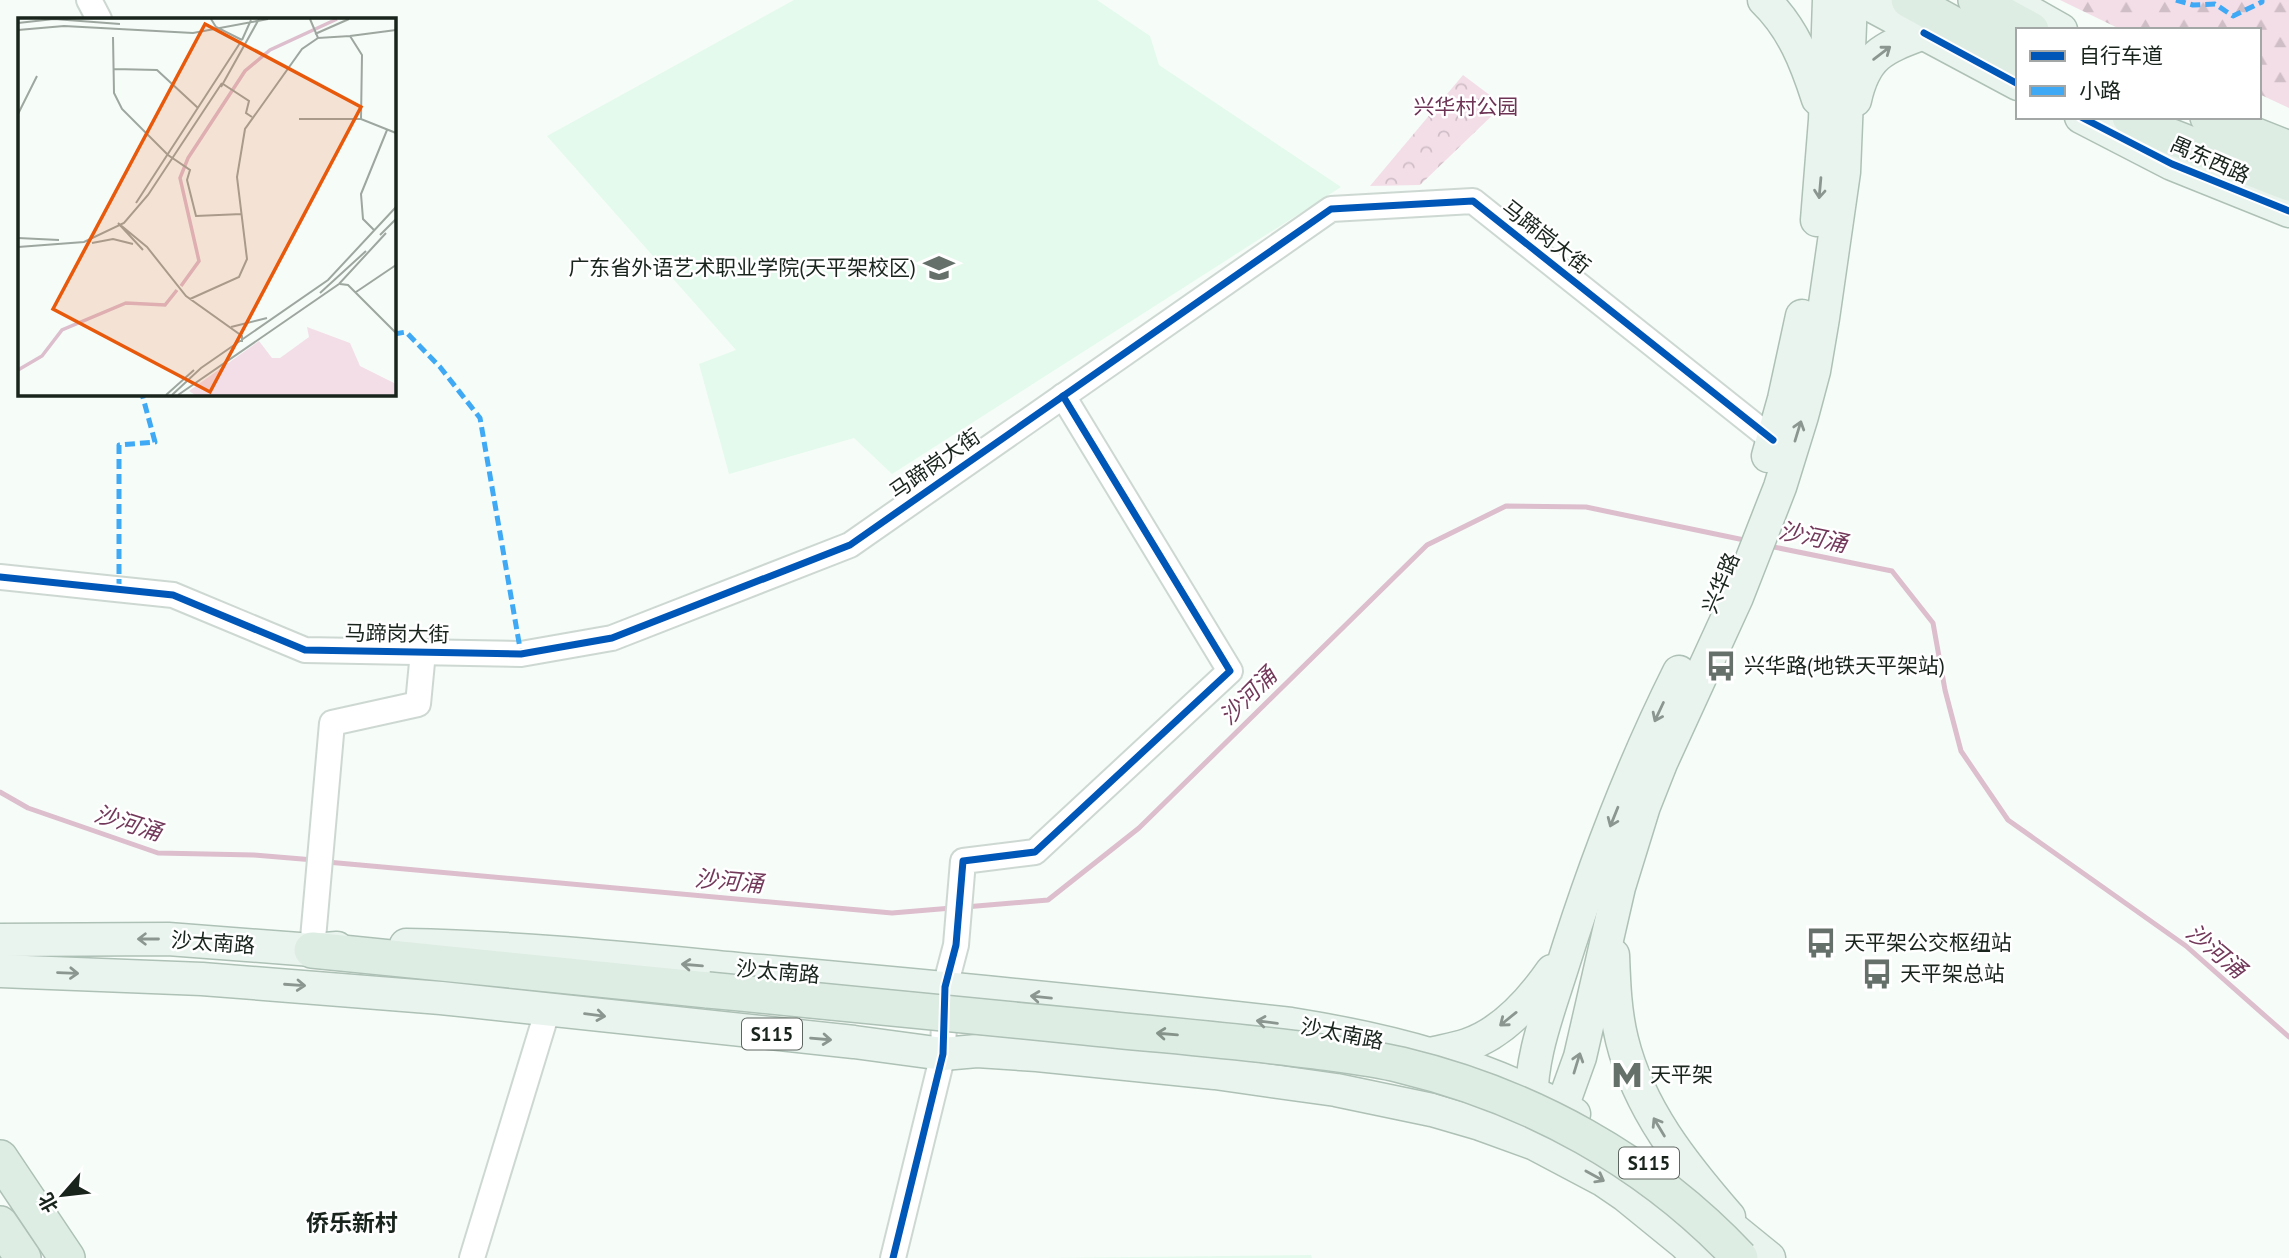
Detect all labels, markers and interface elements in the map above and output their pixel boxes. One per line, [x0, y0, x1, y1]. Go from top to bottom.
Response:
inset map [18, 18, 396, 396]
legend [2016, 28, 2261, 119]
text: 自行车道 [2079, 42, 2163, 69]
one-way arrow [1873, 46, 1892, 61]
text: 小路 [2079, 77, 2121, 104]
park label: 兴华村公园 [1414, 93, 1519, 120]
street label: 禺东西路 [2166, 130, 2254, 189]
one-way arrow [1813, 176, 1826, 199]
street label: 马蹄岗大街 [1497, 194, 1596, 280]
school or university icon: 广东省外语艺术职业学院(天平架校区) [922, 251, 956, 285]
place label: 广东省外语艺术职业学院(天平架校区) [568, 254, 916, 281]
one-way arrow [1793, 420, 1805, 442]
street label: 马蹄岗大街 [884, 422, 985, 505]
water label: 沙河涌 [1776, 515, 1853, 558]
street label: 兴华路 [1696, 549, 1745, 617]
street label: 马蹄岗大街 [344, 619, 450, 648]
bus stop icon: 兴华路(地铁天平架站) [1704, 649, 1738, 683]
place label: 兴华路(地铁天平架站) [1744, 652, 1945, 679]
water label: 沙河涌 [1213, 659, 1284, 730]
one-way arrow [1652, 701, 1666, 722]
water label: 沙河涌 [91, 799, 168, 847]
one-way arrow [1607, 805, 1620, 827]
water label: 沙河涌 [693, 863, 768, 898]
water label: 沙河涌 [2181, 917, 2254, 986]
street label: 沙太南路 [170, 926, 256, 959]
bus stop icon: 天平架公交枢纽站 [1804, 926, 1838, 960]
place label: 天平架公交枢纽站 [1844, 929, 2012, 956]
one-way arrow [137, 932, 160, 946]
street label: 沙太南路 [735, 954, 821, 989]
bus stop icon: 天平架总站 [1860, 957, 1894, 991]
one-way arrow [682, 958, 704, 971]
place label: 天平架总站 [1900, 960, 2005, 987]
one-way arrow [56, 967, 79, 980]
one-way arrow [284, 979, 307, 992]
one-way arrow [1030, 990, 1053, 1003]
one-way arrow [583, 1008, 606, 1021]
street label: 沙太南路 [1298, 1012, 1386, 1055]
one-way arrow [1500, 1012, 1518, 1027]
one-way arrow [1256, 1015, 1279, 1028]
road number: S115 [742, 1018, 802, 1050]
one-way arrow [1156, 1027, 1179, 1040]
one-way arrow [809, 1032, 832, 1045]
one-way arrow [1572, 1052, 1585, 1074]
metro station icon: 天平架 [1610, 1058, 1644, 1092]
place label: 天平架 [1650, 1061, 1713, 1088]
one-way arrow [1652, 1117, 1666, 1137]
road number: S115 [1619, 1148, 1679, 1178]
north arrow [28, 1160, 98, 1230]
one-way arrow [1585, 1169, 1605, 1183]
text: 北 [33, 1189, 63, 1217]
district label: 侨乐新村 [306, 1208, 398, 1237]

